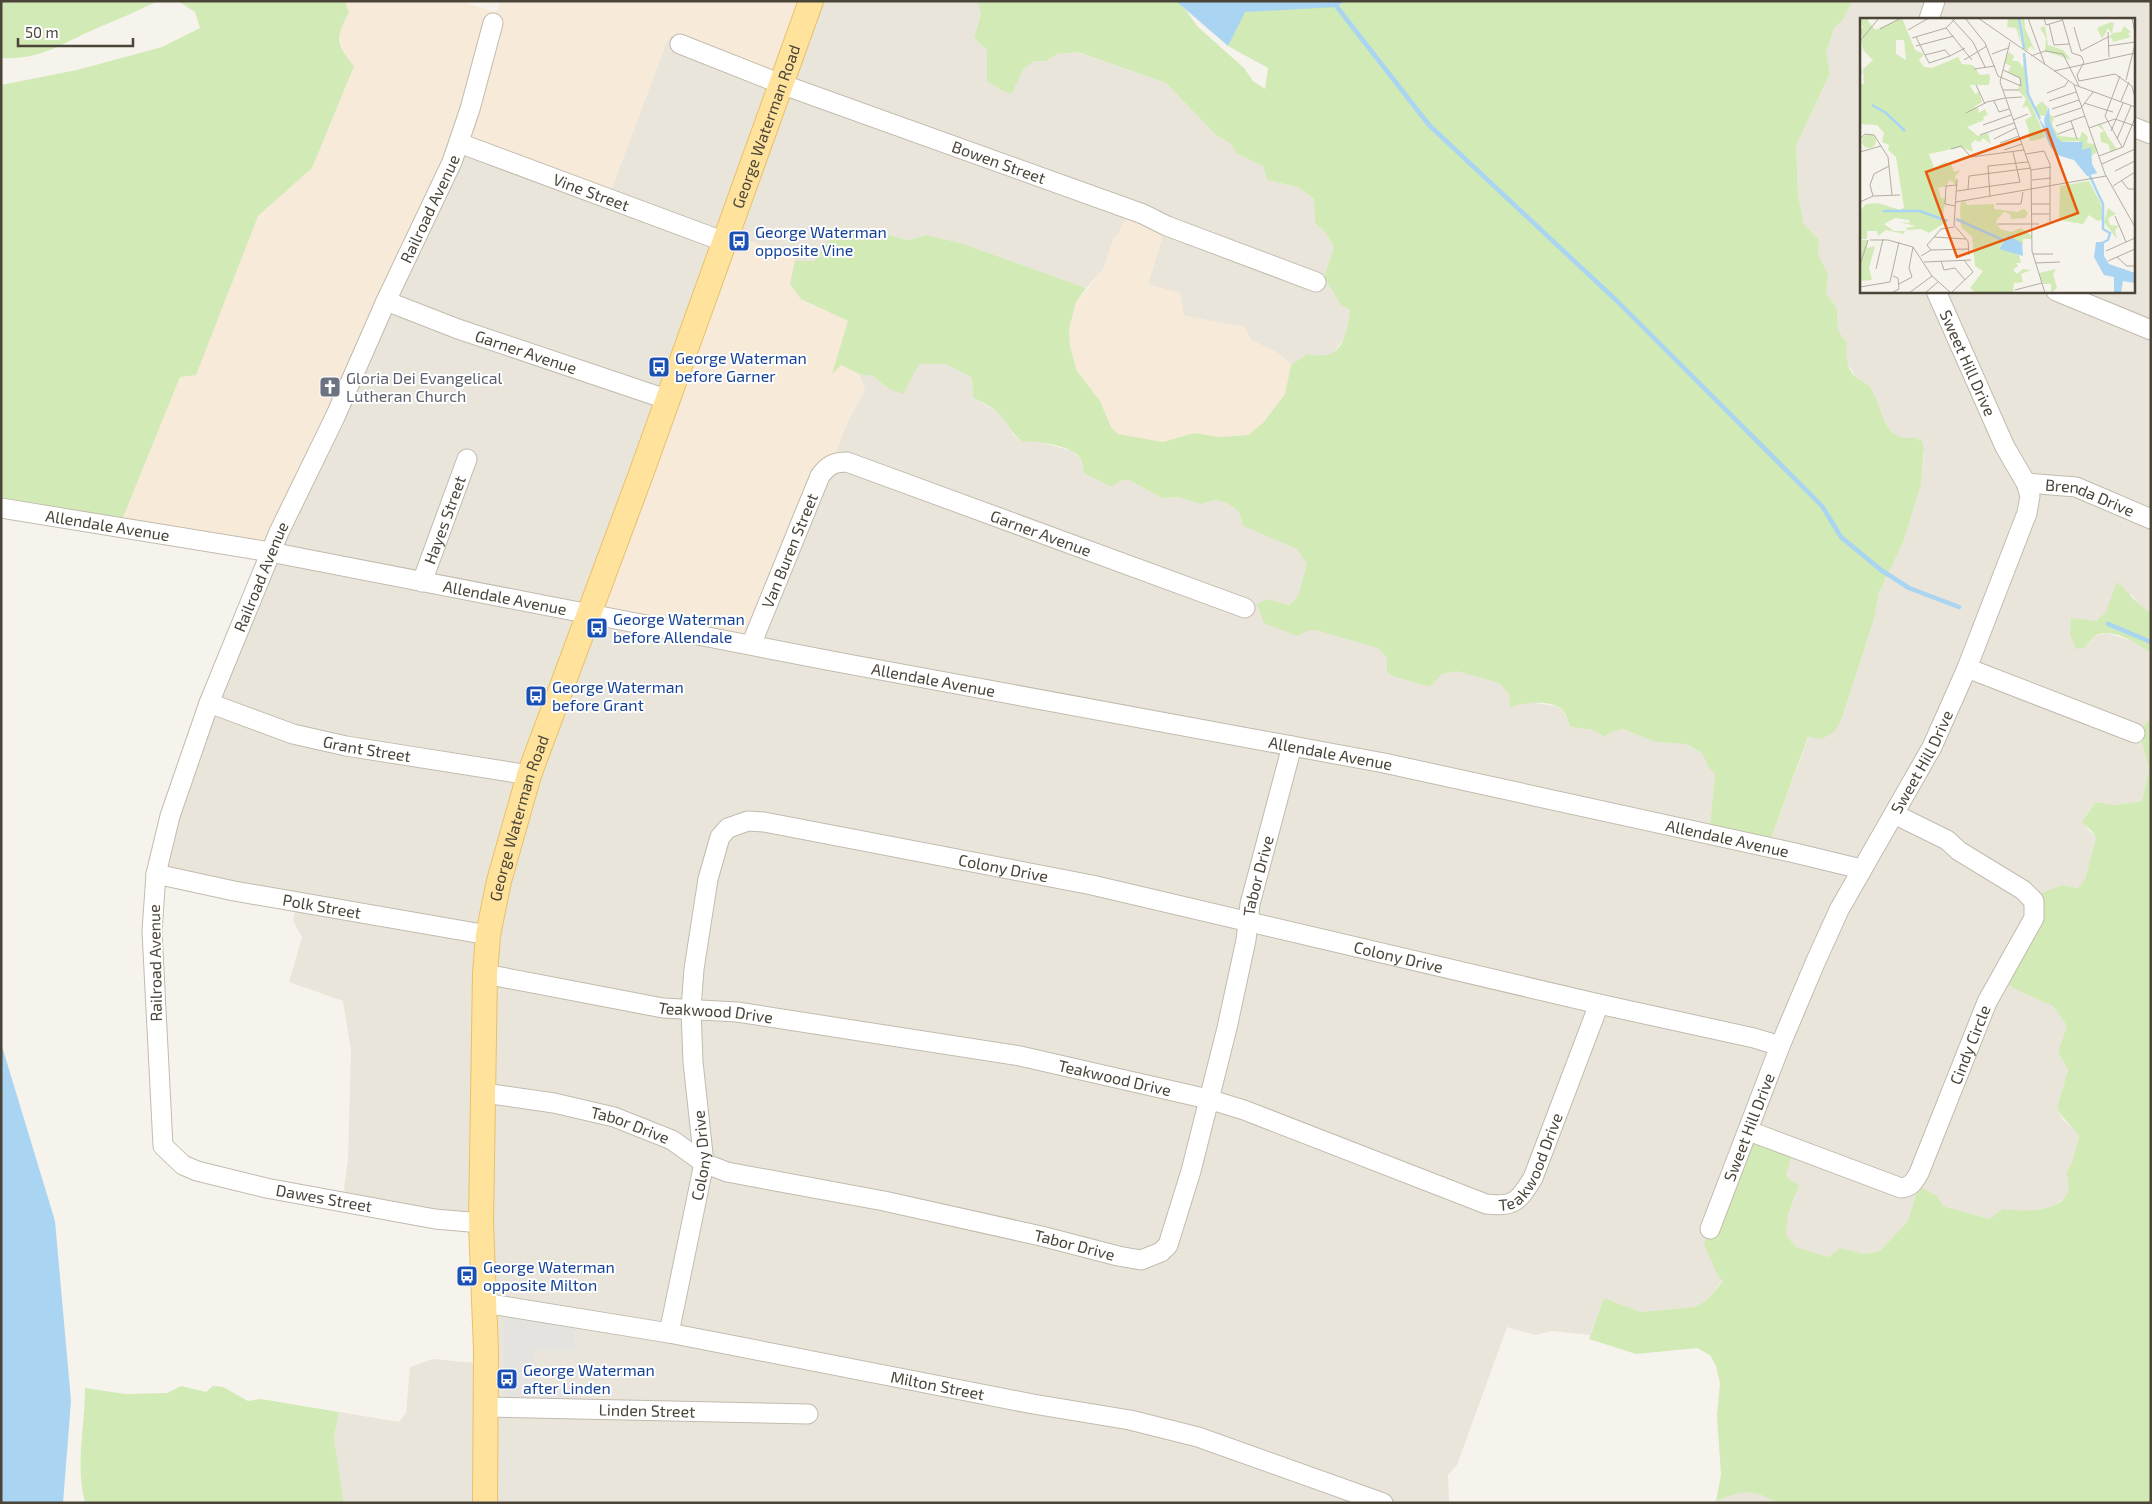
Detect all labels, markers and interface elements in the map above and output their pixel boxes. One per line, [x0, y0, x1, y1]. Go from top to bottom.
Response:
scale bar [18, 15, 132, 47]
inset map [1860, 18, 2134, 292]
text: 50 m [25, 23, 59, 41]
street label: George Waterman Road [727, 42, 804, 211]
street label: Bowen Street [950, 136, 1048, 187]
street label: Railroad Avenue [396, 152, 463, 266]
street label: Vine Street [551, 169, 632, 215]
place label: George Waterman opposite Vine [755, 222, 887, 259]
bus stop icon: George Waterman opposite Vine [727, 229, 751, 253]
street label: Sweet Hill Drive [1937, 307, 2000, 419]
street label: Garner Avenue [473, 325, 579, 377]
place label: George Waterman before Garner [675, 348, 807, 385]
bus stop icon: George Waterman before Garner [647, 355, 671, 379]
place label: Gloria Dei Evangelical Lutheran Church [346, 368, 503, 405]
church icon: Gloria Dei Evangelical Lutheran Church [318, 375, 342, 399]
street label: Hayes Street [419, 473, 469, 567]
street label: Brenda Drive [2044, 475, 2138, 520]
street label: Van Buren Street [757, 490, 821, 611]
street label: Allendale Avenue [44, 505, 171, 544]
street label: Garner Avenue [988, 505, 1094, 560]
street label: Railroad Avenue [229, 518, 292, 634]
street label: Allendale Avenue [442, 576, 569, 618]
place label: George Waterman before Allendale [613, 609, 745, 646]
bus stop icon: George Waterman before Allendale [585, 616, 609, 640]
street label: Allendale Avenue [870, 659, 997, 700]
place label: George Waterman before Grant [552, 677, 684, 714]
bus stop icon: George Waterman before Grant [524, 684, 548, 708]
street label: Sweet Hill Drive [1886, 707, 1956, 817]
street label: Grant Street [321, 731, 412, 765]
street label: George Waterman Road [485, 732, 552, 903]
street label: Allendale Avenue [1267, 732, 1394, 774]
street label: Allendale Avenue [1664, 815, 1791, 860]
street label: Tabor Drive [1239, 833, 1277, 917]
street label: Colony Drive [957, 850, 1050, 885]
street label: Polk Street [281, 890, 363, 922]
street label: Railroad Avenue [144, 904, 165, 1022]
street label: Colony Drive [1352, 937, 1445, 976]
street label: Teakwood Drive [657, 997, 774, 1026]
street label: Cindy Circle [1945, 1002, 1994, 1087]
street label: Teakwood Drive [1057, 1055, 1173, 1099]
street label: Sweet Hill Drive [1719, 1070, 1778, 1184]
street label: Tabor Drive [589, 1102, 672, 1147]
street label: Colony Drive [687, 1109, 713, 1202]
street label: Teakwood Drive [1498, 1110, 1566, 1214]
street label: Dawes Street [275, 1180, 374, 1215]
street label: Tabor Drive [1033, 1225, 1117, 1264]
place label: George Waterman opposite Milton [483, 1257, 615, 1294]
bus stop icon: George Waterman opposite Milton [455, 1264, 479, 1288]
place label: George Waterman after Linden [523, 1360, 655, 1397]
street label: Milton Street [889, 1366, 986, 1403]
bus stop icon: George Waterman after Linden [495, 1367, 519, 1391]
street label: Linden Street [598, 1399, 695, 1421]

